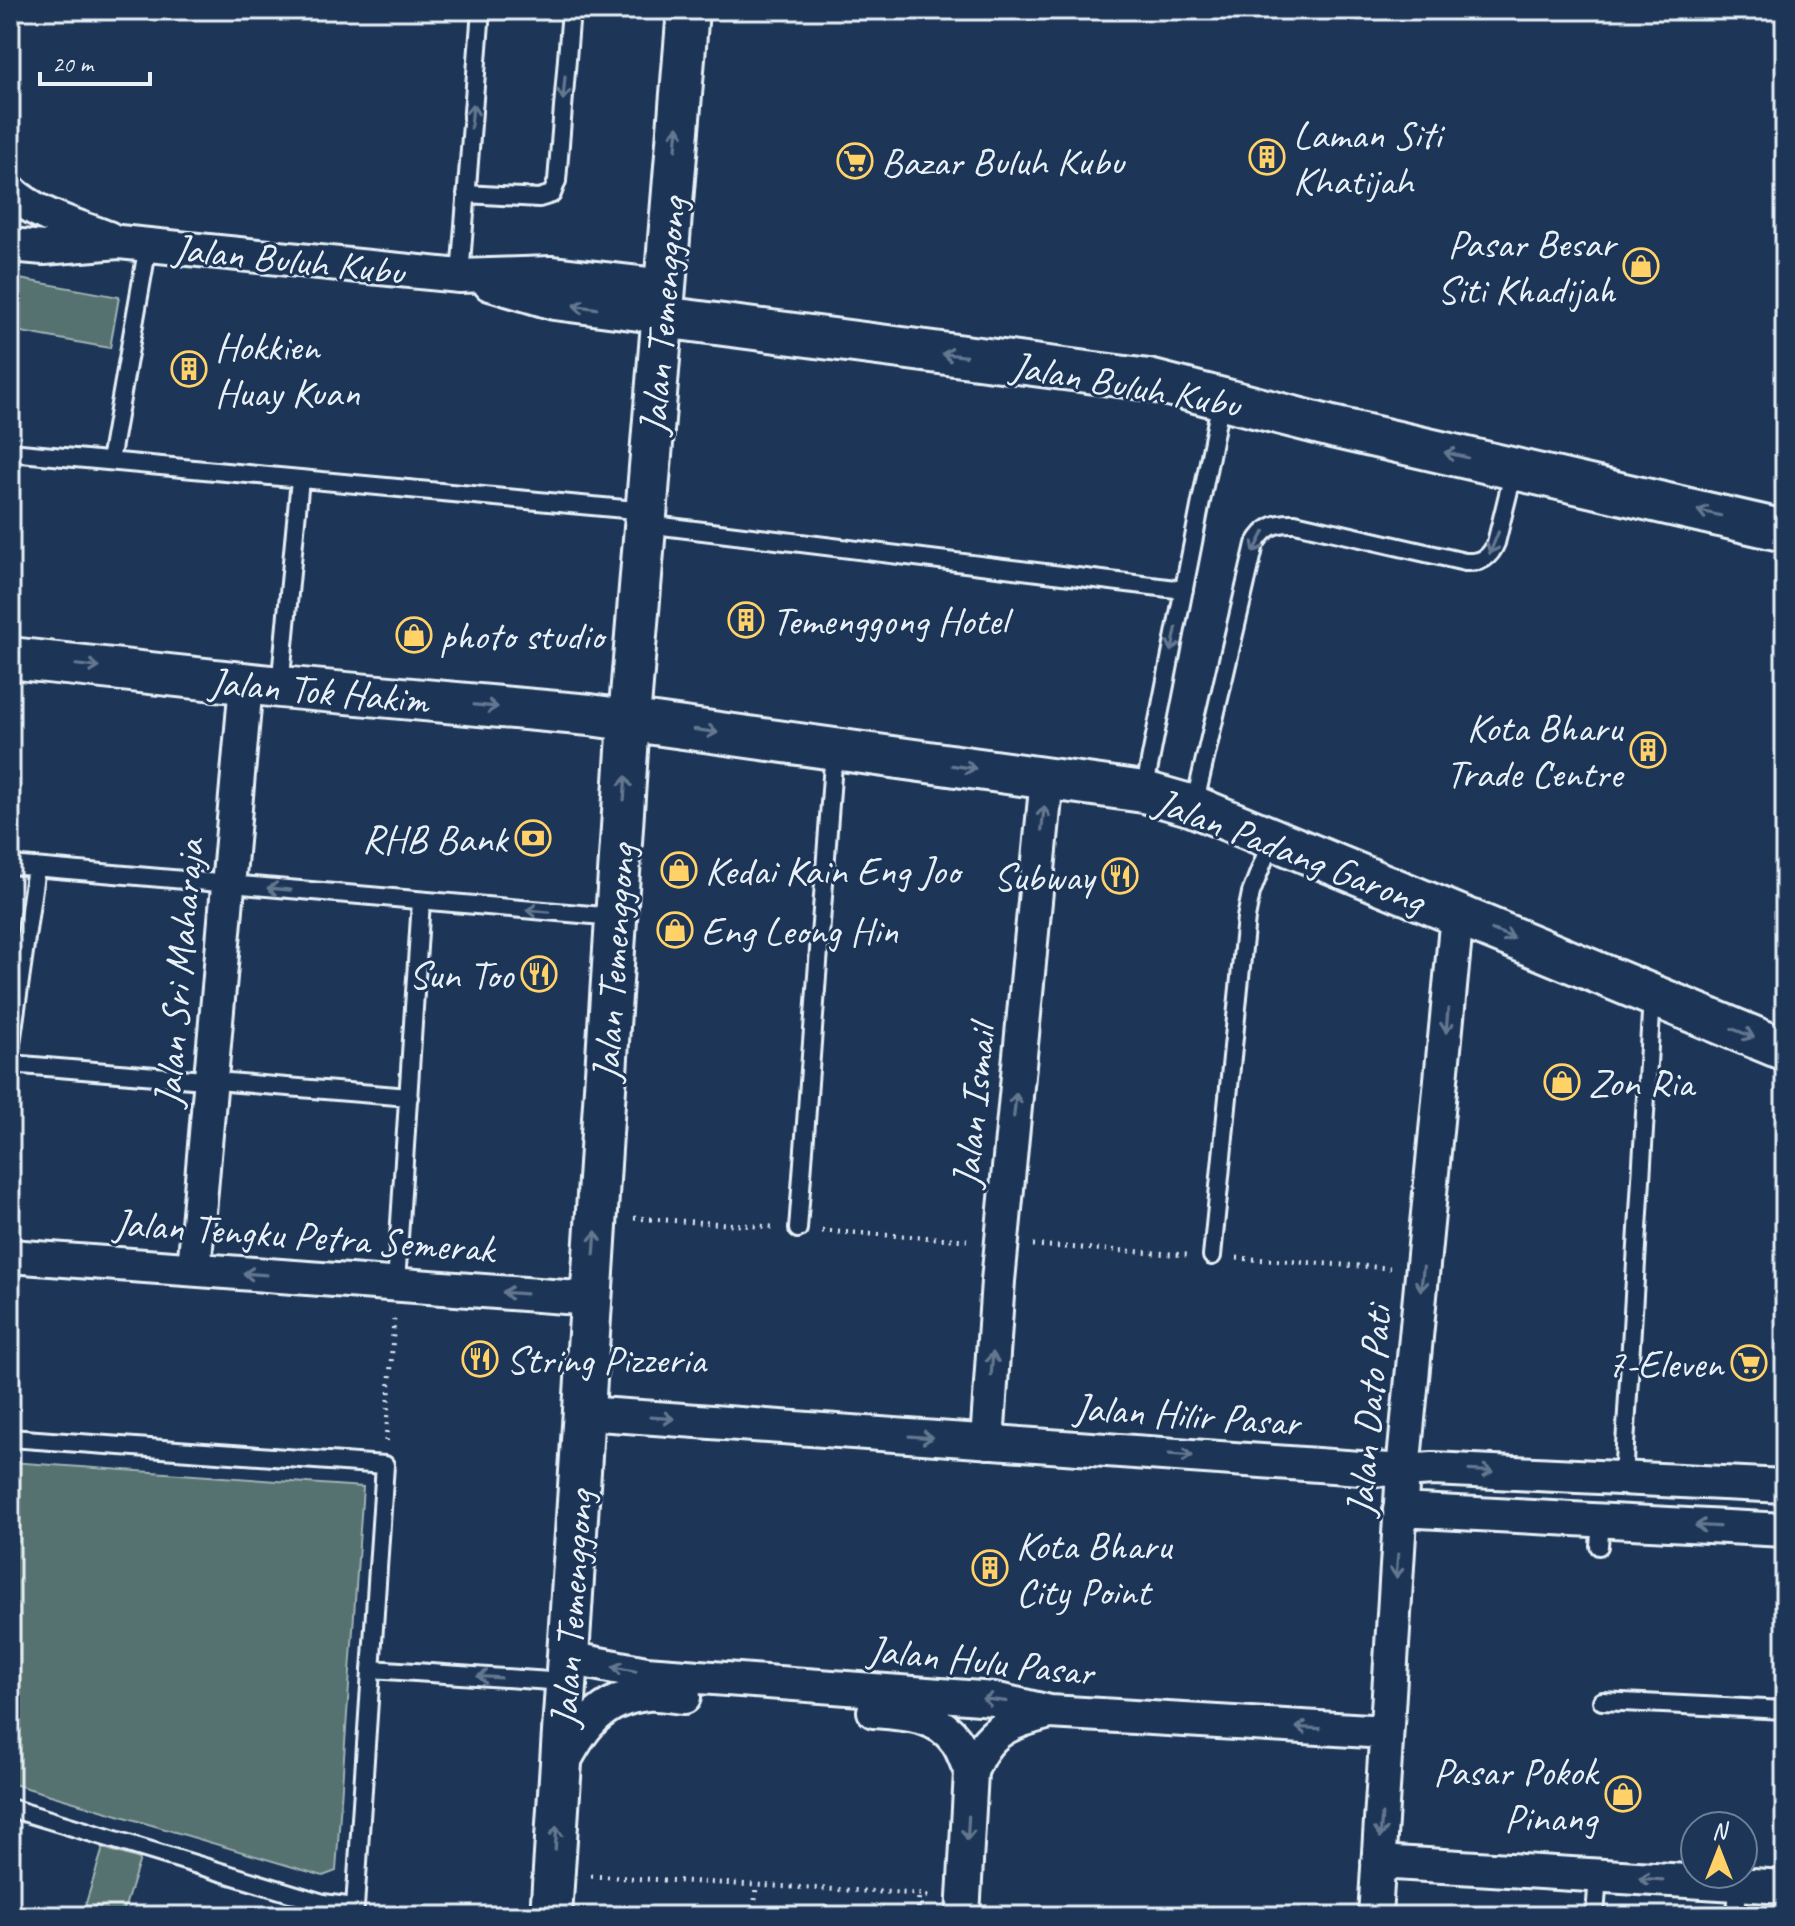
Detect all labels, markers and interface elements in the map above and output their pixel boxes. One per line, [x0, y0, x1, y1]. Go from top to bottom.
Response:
scale bar [40, 36, 150, 86]
text: 20 m [52, 49, 95, 79]
one-way arrow [557, 74, 572, 101]
one-way arrow [465, 103, 480, 130]
place label: Laman Siti Khatijah [1293, 110, 1446, 206]
one-way arrow [670, 126, 685, 152]
place label: Bazar Buluh Kubu [881, 137, 1126, 187]
building icon: Laman Siti Khatijah [1248, 138, 1286, 176]
supermarket icon: Bazar Buluh Kubu [836, 142, 874, 180]
street label: Jalan Temenggong [628, 193, 698, 438]
place label: Pasar Besar Siti Khadijah [1437, 219, 1619, 315]
street label: Jalan Buluh Kubu [169, 223, 409, 297]
shop icon: Pasar Besar Siti Khadijah [1622, 247, 1660, 285]
one-way arrow [573, 299, 598, 314]
place label: Hokkien Huay Kuan [215, 322, 361, 418]
street label: Jalan Buluh Kubu [1005, 340, 1246, 430]
one-way arrow [942, 347, 967, 362]
building icon: Hokkien Huay Kuan [170, 350, 208, 388]
one-way arrow [1443, 447, 1469, 462]
one-way arrow [1697, 505, 1722, 520]
one-way arrow [1251, 530, 1266, 553]
one-way arrow [1486, 531, 1500, 555]
place label: Temenggong Hotel [772, 596, 1013, 646]
building icon: Temenggong Hotel [727, 601, 765, 639]
place label: photo studio [440, 611, 607, 661]
shop icon: photo studio [395, 616, 433, 654]
one-way arrow [1166, 627, 1181, 652]
street label: Jalan Tok Hakim [205, 656, 433, 726]
one-way arrow [74, 659, 100, 674]
one-way arrow [472, 699, 499, 714]
place label: Kota Bharu Trade Centre [1446, 703, 1625, 799]
one-way arrow [693, 724, 718, 739]
building icon: Kota Bharu Trade Centre [1629, 731, 1667, 769]
one-way arrow [951, 760, 976, 775]
one-way arrow [618, 775, 633, 802]
street label: Jalan Padang Garong [1146, 776, 1434, 926]
one-way arrow [1035, 805, 1050, 832]
place label: RHB Bank [362, 814, 509, 864]
bank icon: RHB Bank [514, 819, 552, 857]
street label: Jalan Sri Maharaja [142, 835, 216, 1111]
street label: Jalan Temenggong [581, 840, 647, 1085]
place label: Kedai Kain Eng Joo [705, 846, 963, 896]
shop icon: Kedai Kain Eng Joo [660, 851, 698, 889]
place label: Subway [993, 852, 1097, 902]
restaurant icon: Subway [1101, 857, 1139, 895]
one-way arrow [266, 881, 293, 896]
one-way arrow [525, 903, 552, 918]
place label: Eng Leong Hin [701, 906, 899, 956]
shop icon: Eng Leong Hin [656, 911, 694, 949]
one-way arrow [1490, 928, 1515, 942]
place label: Sun Too [409, 950, 515, 1000]
restaurant icon: Sun Too [520, 955, 558, 993]
one-way arrow [1439, 1007, 1454, 1034]
street label: Jalan Ismail [940, 1016, 1008, 1192]
one-way arrow [1730, 1026, 1755, 1041]
place label: Zon Ria [1588, 1058, 1697, 1108]
shop icon: Zon Ria [1543, 1063, 1581, 1101]
one-way arrow [1008, 1092, 1023, 1119]
street label: Jalan Tengku Petra Semerak [110, 1198, 499, 1274]
one-way arrow [588, 1230, 603, 1257]
one-way arrow [242, 1266, 268, 1281]
one-way arrow [1415, 1266, 1430, 1292]
one-way arrow [501, 1285, 528, 1300]
street label: Jalan Dato Pati [1335, 1300, 1403, 1520]
place label: String Pizzeria [506, 1335, 709, 1385]
place label: 7-Eleven [1607, 1339, 1725, 1389]
restaurant icon: String Pizzeria [461, 1340, 499, 1378]
supermarket icon: 7-Eleven [1730, 1344, 1768, 1382]
one-way arrow [985, 1351, 1000, 1378]
street label: Jalan Hilir Pasar [1071, 1382, 1305, 1448]
one-way arrow [648, 1411, 675, 1426]
one-way arrow [907, 1430, 934, 1445]
one-way arrow [1167, 1448, 1194, 1463]
one-way arrow [1467, 1464, 1494, 1479]
street label: Jalan Temenggong [539, 1486, 605, 1731]
one-way arrow [1694, 1518, 1721, 1533]
place label: Kota Bharu City Point [1016, 1521, 1173, 1617]
building icon: Kota Bharu City Point [971, 1549, 1009, 1587]
one-way arrow [1389, 1552, 1404, 1579]
street label: Jalan Hulu Pasar [864, 1624, 1099, 1698]
one-way arrow [612, 1661, 637, 1676]
one-way arrow [476, 1669, 503, 1684]
one-way arrow [981, 1692, 1008, 1707]
one-way arrow [1295, 1720, 1322, 1735]
place label: Pasar Pokok Pinang [1433, 1747, 1600, 1843]
shop icon: Pasar Pokok Pinang [1604, 1775, 1642, 1813]
north arrow [1679, 1810, 1759, 1890]
one-way arrow [1373, 1812, 1388, 1839]
one-way arrow [960, 1814, 975, 1841]
text: N [1712, 1817, 1729, 1845]
one-way arrow [549, 1825, 564, 1852]
one-way arrow [1638, 1871, 1665, 1886]

